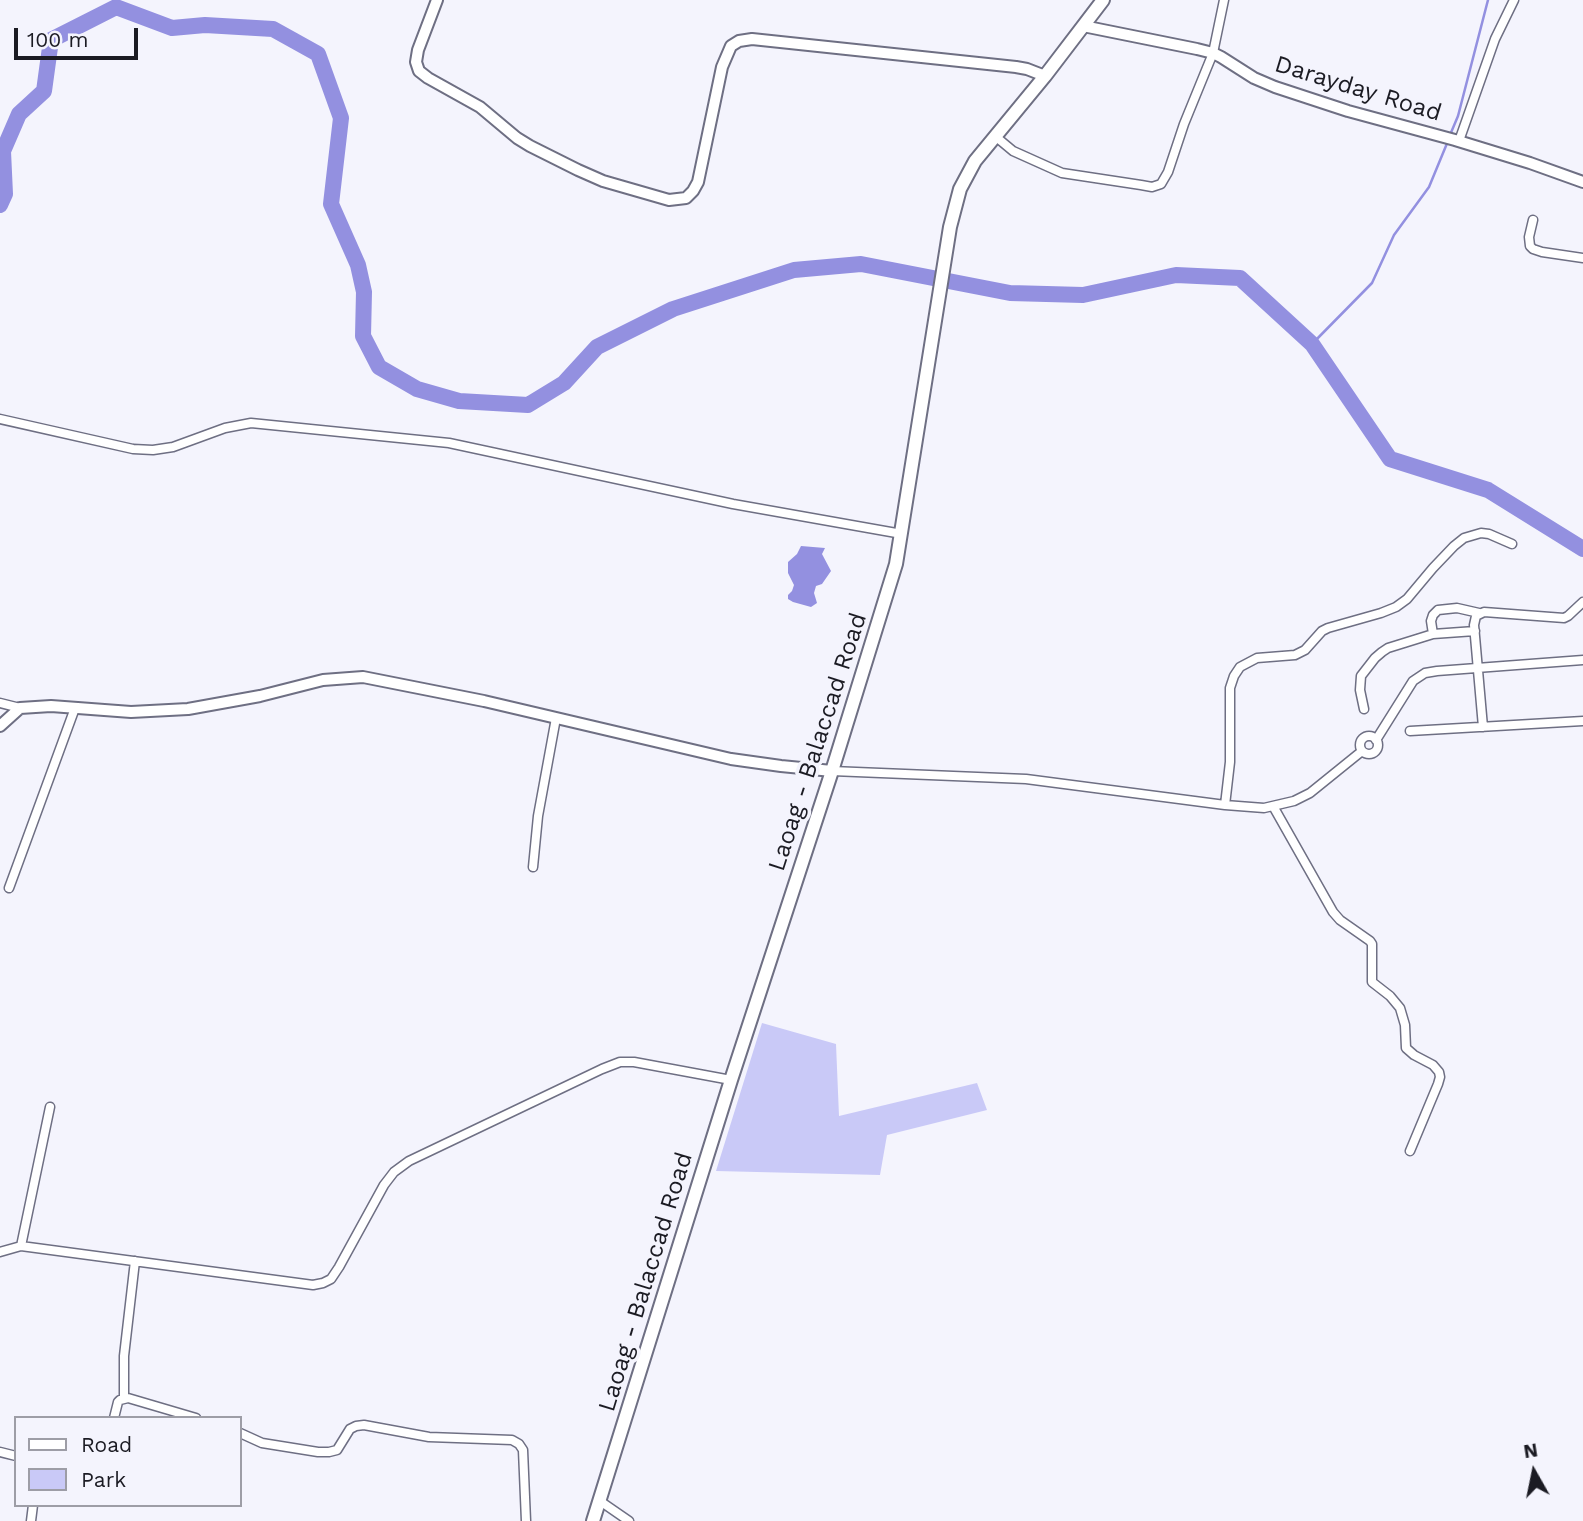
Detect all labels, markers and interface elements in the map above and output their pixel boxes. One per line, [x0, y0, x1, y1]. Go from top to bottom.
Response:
scale bar [18, 14, 142, 58]
text: 100 m [27, 27, 89, 52]
street label: Darayday Road [1271, 50, 1445, 128]
street label: Laoag - Balaccad Road [763, 609, 873, 875]
street label: Laoag - Balaccad Road [593, 1149, 699, 1415]
legend [14, 1416, 242, 1507]
text: Road [81, 1432, 132, 1457]
north arrow [1499, 1437, 1569, 1507]
text: N [1522, 1438, 1539, 1463]
text: Park [81, 1467, 126, 1492]

